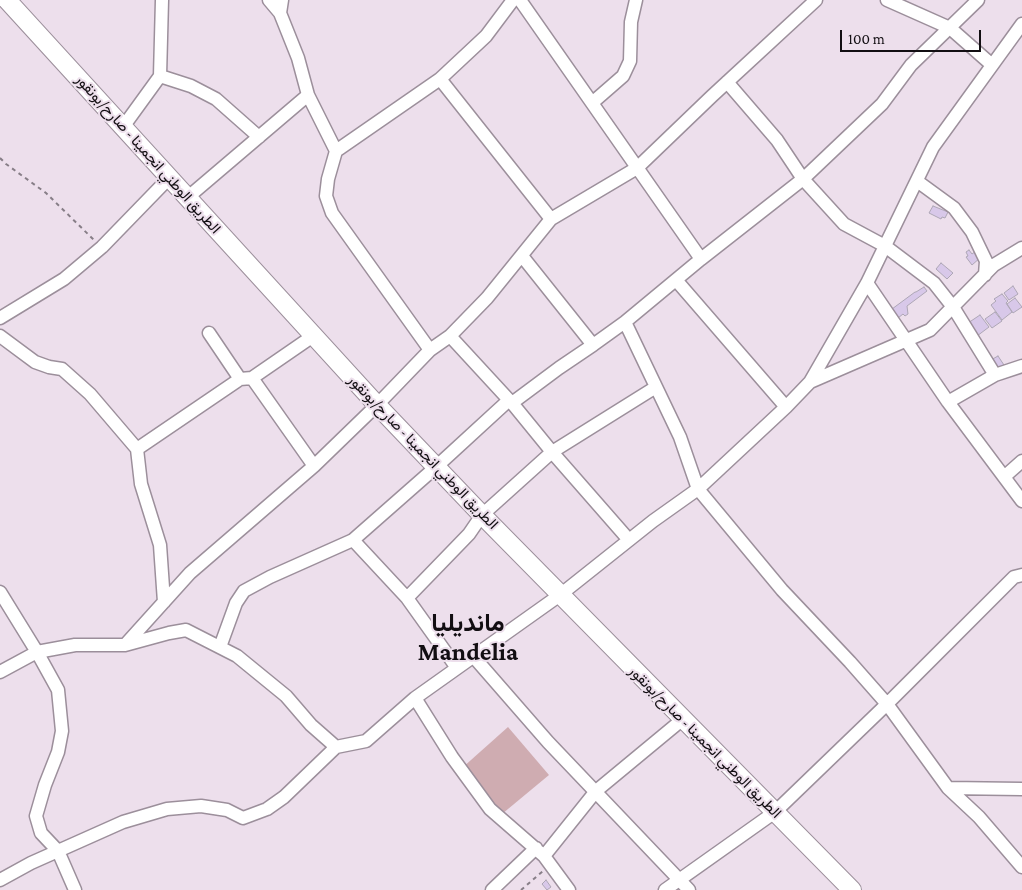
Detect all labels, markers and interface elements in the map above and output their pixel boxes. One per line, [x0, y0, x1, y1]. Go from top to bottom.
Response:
scale bar [842, 20, 983, 52]
text: 100 m [848, 31, 885, 47]
street label: الطريق الوطني انجمينا - صارح/بونقور [72, 71, 224, 237]
street label: الطريق الوطني انجمينا - صارح/بونقور [344, 371, 502, 533]
district label: مانديليا Mandelia [418, 608, 518, 667]
street label: الطريق الوطني انجمينا - صارح/بونقور [625, 662, 785, 822]

